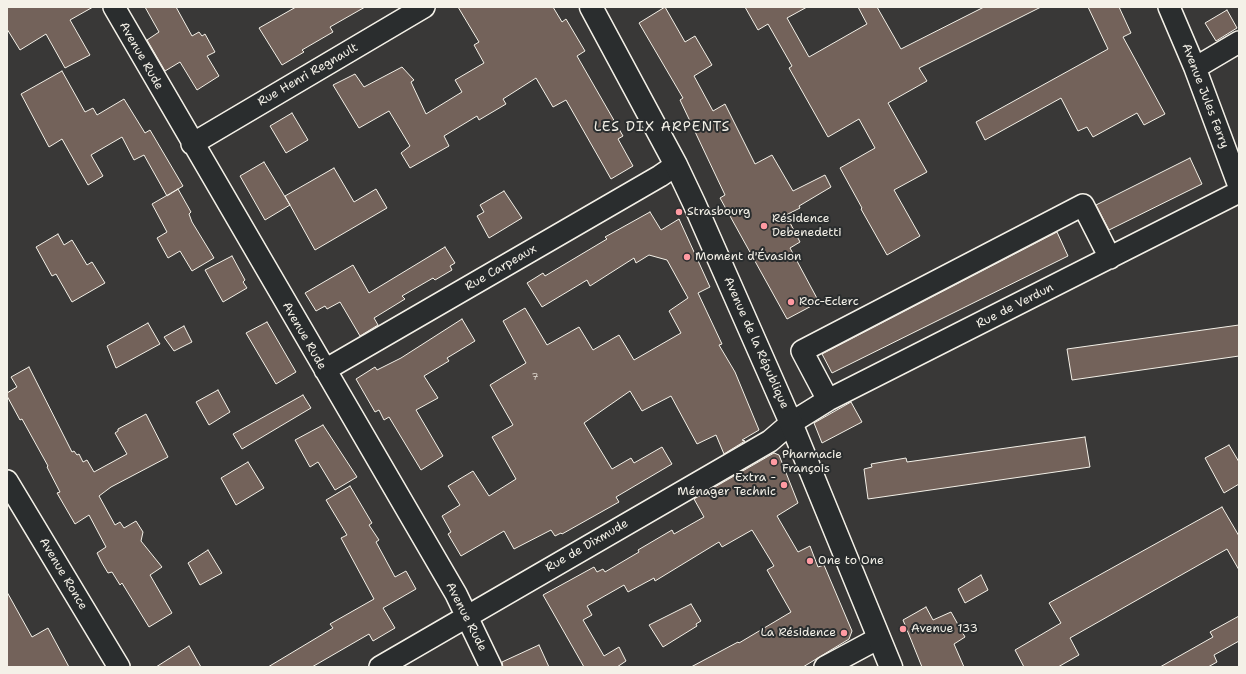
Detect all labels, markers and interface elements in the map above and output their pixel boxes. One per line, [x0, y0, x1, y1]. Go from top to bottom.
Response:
street label: Avenue Rude [116, 20, 166, 92]
street label: Rue Henri Regnault [255, 40, 361, 110]
street label: Avenue Jules Ferry [1178, 42, 1232, 150]
district label: LES DIX ARPENTS [594, 119, 730, 135]
place label: Strasbourg [687, 205, 750, 219]
marker: Strasbourg [674, 207, 684, 217]
place label: Résidence Debenedetti [772, 212, 842, 240]
marker: Résidence Debenedetti [759, 221, 769, 231]
street label: Rue Carpeaux [463, 242, 539, 294]
place label: Moment d'Évasion [695, 250, 801, 264]
marker: Moment d'Évasion [682, 252, 692, 262]
street label: Avenue de la République [720, 275, 792, 411]
street label: Rue de Verdun [974, 280, 1056, 332]
place label: Roc-Eclerc [799, 295, 859, 309]
marker: Roc-Eclerc [786, 297, 796, 307]
street label: Avenue Rude [279, 300, 329, 372]
house number: 7 [532, 371, 538, 383]
place label: Pharmacie François [782, 448, 842, 476]
marker: Pharmacie François [769, 457, 779, 467]
place label: Extra - Ménager Technic [677, 471, 776, 499]
marker: Extra - Ménager Technic [779, 480, 789, 490]
street label: Rue de Dixmude [543, 516, 631, 576]
street label: Avenue Ronce [36, 535, 90, 613]
place label: One to One [818, 554, 884, 568]
marker: One to One [805, 556, 815, 566]
street label: Avenue Rude [442, 580, 490, 654]
place label: Avenue 133 [911, 622, 978, 636]
marker: Avenue 133 [898, 624, 908, 634]
place label: La Résidence [760, 626, 836, 640]
marker: La Résidence [839, 628, 849, 638]

